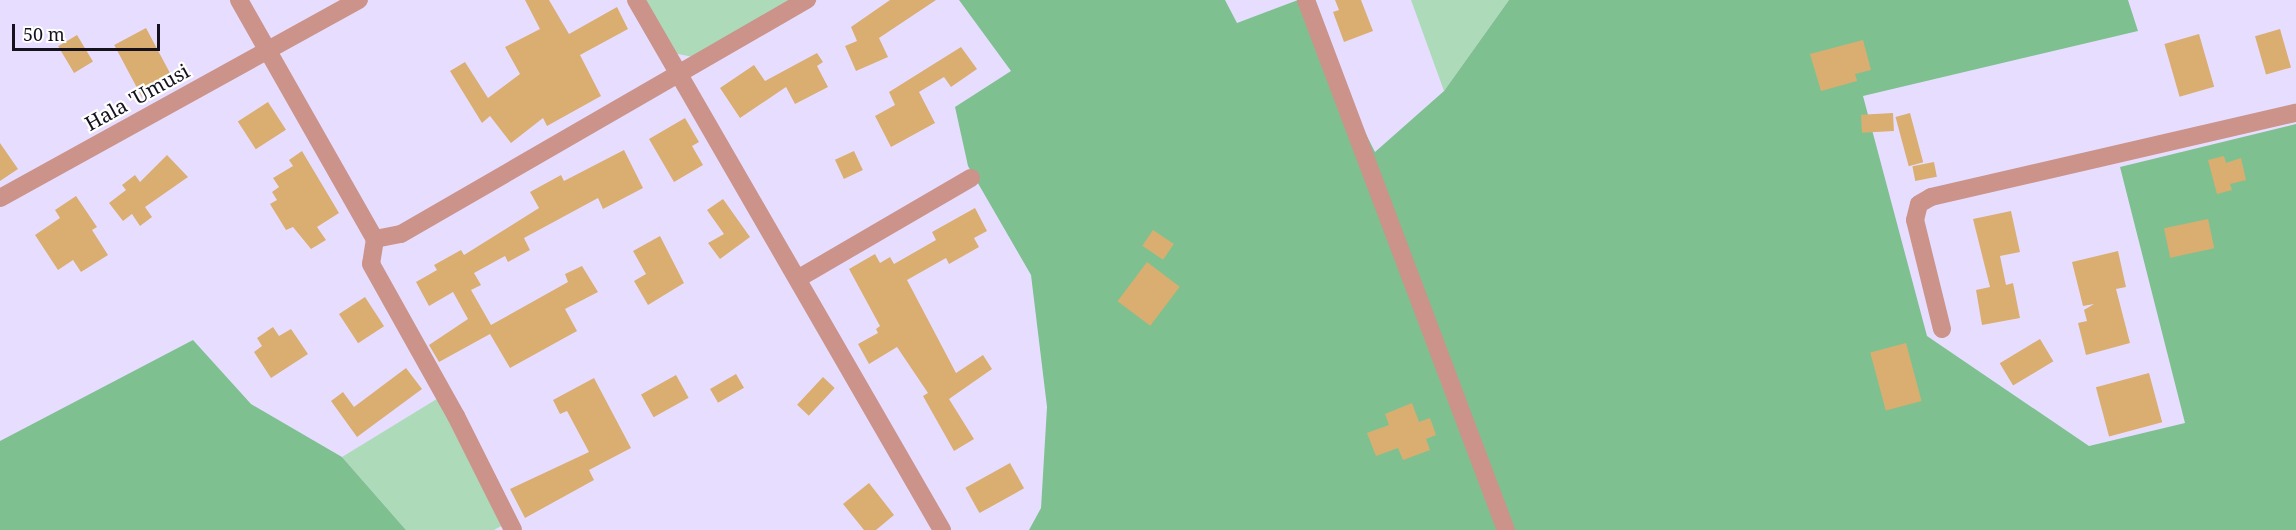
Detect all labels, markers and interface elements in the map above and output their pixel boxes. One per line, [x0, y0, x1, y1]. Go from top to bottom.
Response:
scale bar [15, 12, 164, 50]
text: 50 m [23, 22, 65, 46]
street label: Hala 'Umusi [81, 58, 193, 136]

